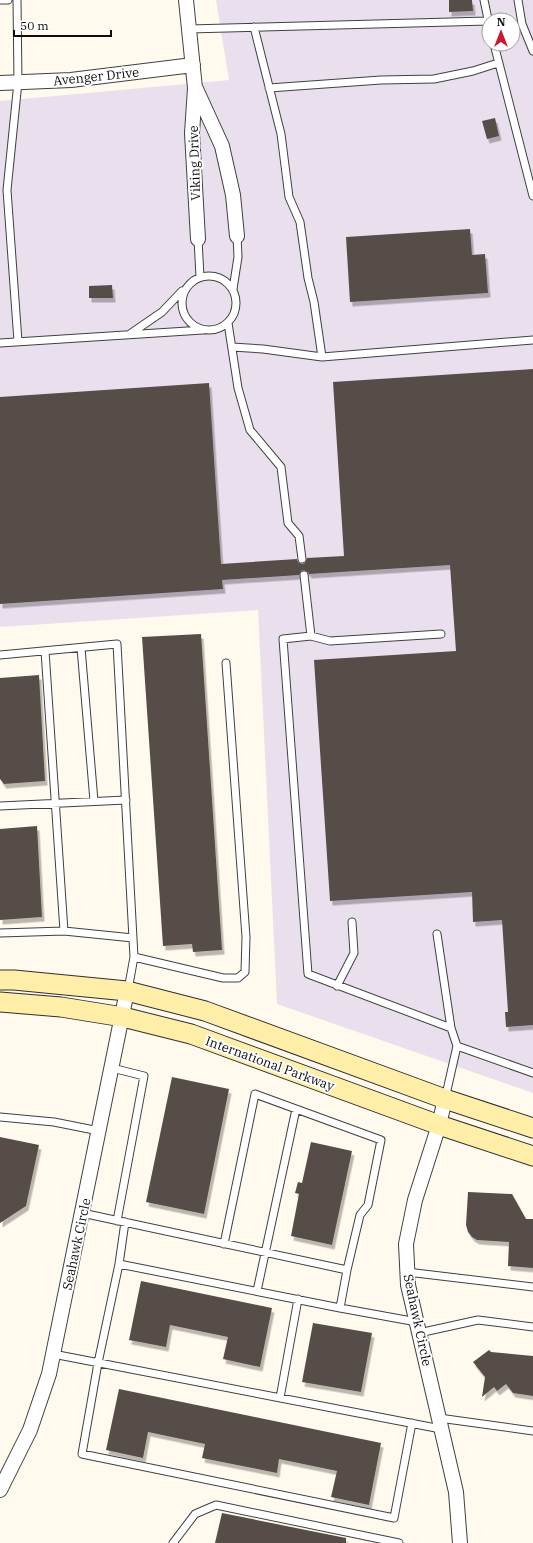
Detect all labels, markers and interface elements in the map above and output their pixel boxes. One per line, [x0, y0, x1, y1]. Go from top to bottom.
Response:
scale bar [14, 12, 111, 38]
north arrow [481, 12, 521, 52]
text: N [497, 15, 506, 29]
text: 50 m [20, 18, 49, 33]
street label: Avenger Drive [52, 64, 140, 89]
street label: Viking Drive [185, 125, 204, 201]
street label: International Parkway [203, 1032, 337, 1095]
street label: Seahawk Circle [58, 1197, 95, 1292]
street label: Seahawk Circle [399, 1273, 436, 1368]

